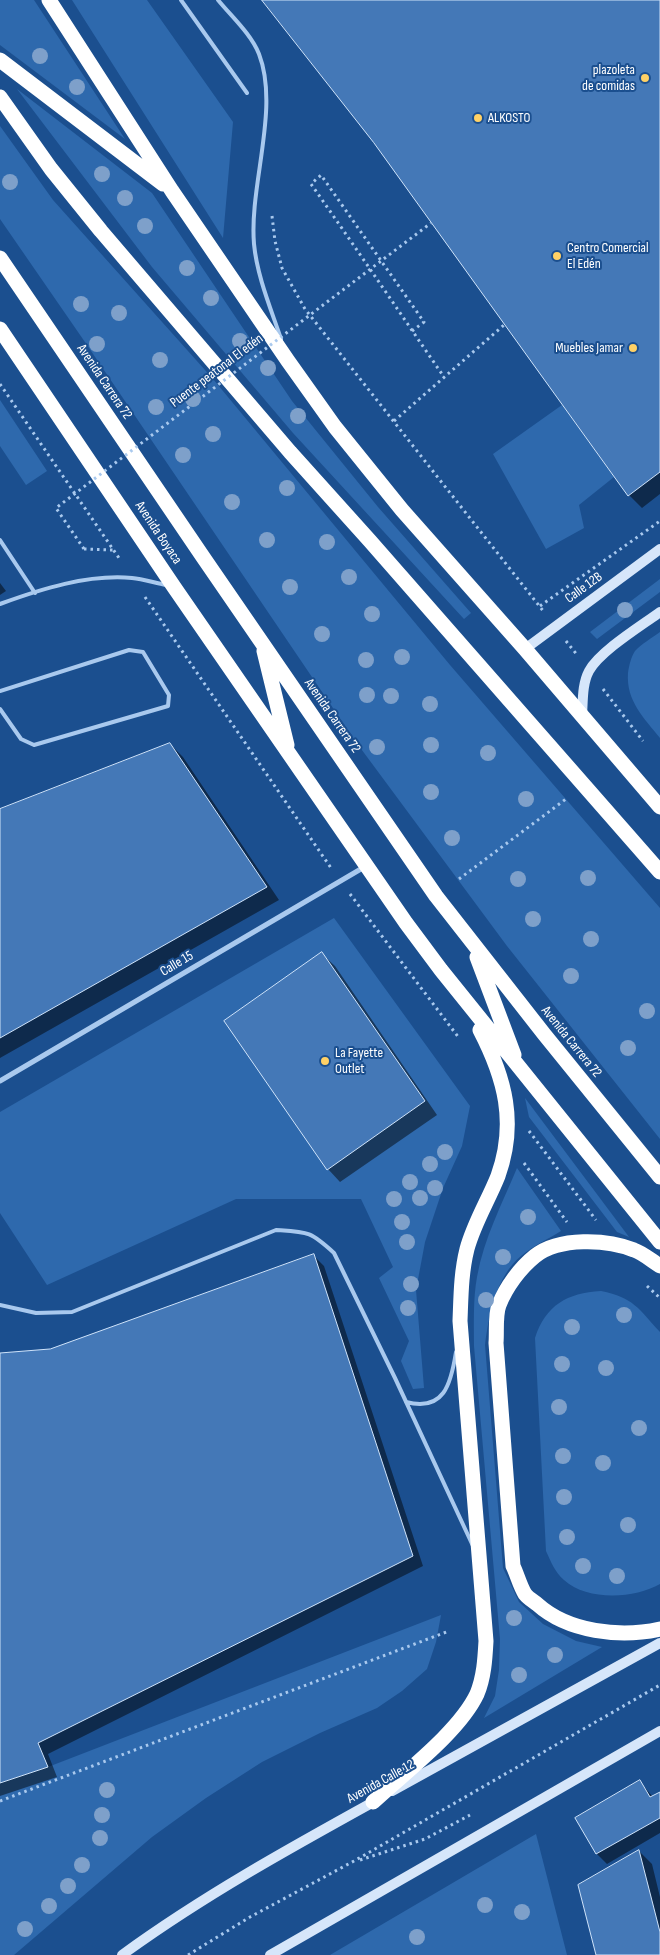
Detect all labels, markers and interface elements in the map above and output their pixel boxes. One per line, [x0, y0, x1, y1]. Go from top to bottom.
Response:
place label: plazoleta de comidas [582, 62, 635, 94]
marker: plazoleta de comidas [639, 72, 651, 84]
place label: ALKOSTO [488, 110, 530, 126]
marker: ALKOSTO [472, 112, 484, 124]
place label: Centro Comercial El Edén [567, 240, 649, 272]
marker: Centro Comercial El Edén [551, 250, 563, 262]
street label: Puente peatonal El edén [167, 331, 267, 411]
place label: Muebles Jamar [555, 340, 623, 356]
street label: Avenida Carrera 72 [73, 341, 135, 423]
marker: Muebles Jamar [627, 342, 639, 354]
street label: Avenida Boyaca [131, 498, 185, 568]
street label: Calle 12B [562, 569, 606, 607]
street label: Avenida Carrera 72 [300, 676, 364, 756]
street label: Calle 15 [157, 948, 197, 980]
street label: Avenida Carrera 72 [537, 1003, 605, 1081]
place label: La Fayette Outlet [335, 1045, 383, 1078]
marker: La Fayette Outlet [319, 1055, 331, 1067]
street label: Avenida Calle 12 [344, 1757, 418, 1807]

